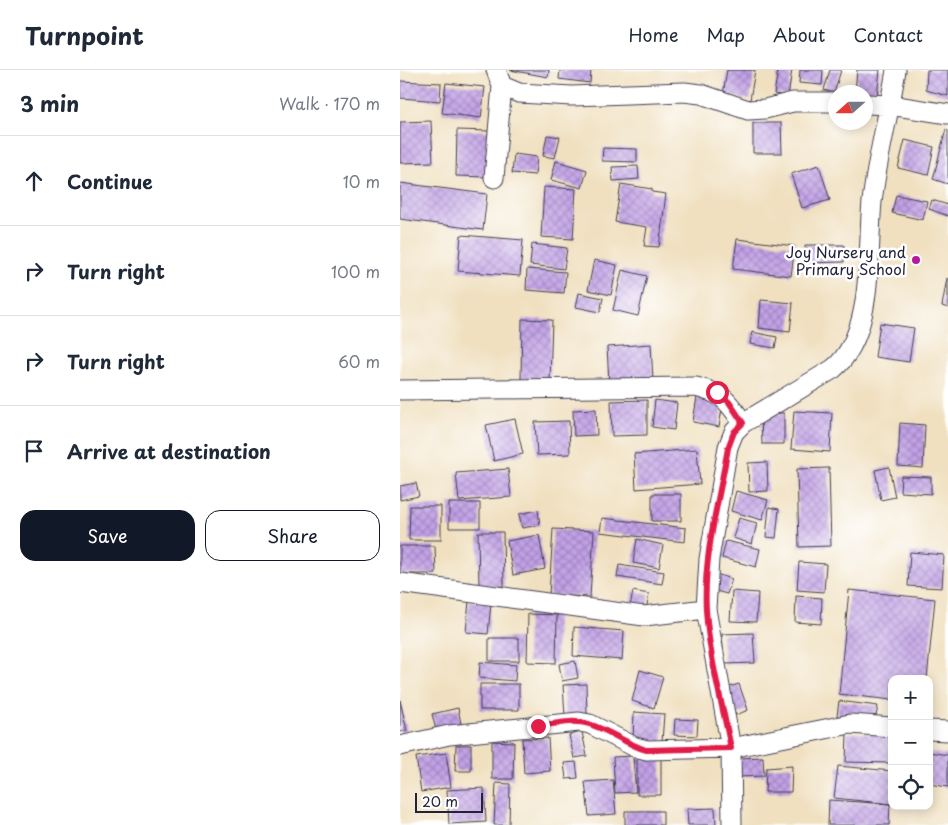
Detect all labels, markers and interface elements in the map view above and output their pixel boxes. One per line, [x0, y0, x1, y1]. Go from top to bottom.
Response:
text: Turnpoint [25, 17, 144, 53]
text: Home [628, 21, 678, 48]
text: Map [706, 21, 745, 48]
text: About [773, 21, 825, 48]
text: Contact [853, 21, 923, 48]
north arrow [828, 85, 873, 130]
text: 3 min [20, 87, 79, 119]
text: Walk · 170 m [279, 91, 380, 115]
icon: ahead [20, 167, 48, 195]
text: Continue [67, 167, 153, 195]
text: 10 m [343, 169, 380, 193]
place label: Joy Nursery and Primary School [786, 240, 906, 280]
marker: Joy Nursery and Primary School [910, 254, 922, 266]
icon: right [20, 257, 48, 285]
text: Turn right [67, 257, 165, 285]
text: 100 m [331, 259, 380, 283]
icon: right [20, 347, 48, 375]
text: Turn right [67, 347, 165, 375]
text: 60 m [338, 349, 380, 373]
route start [706, 381, 729, 404]
icon: arrive [20, 437, 48, 465]
text: Arrive at destination [67, 437, 271, 465]
button: Save [20, 510, 195, 561]
button: Share [205, 510, 380, 561]
map controls [888, 675, 933, 810]
button: + [888, 675, 933, 720]
route end [527, 715, 550, 738]
button: − [888, 720, 933, 765]
button: locate [888, 765, 933, 810]
scale bar [415, 790, 482, 813]
text: 20 m [422, 791, 458, 812]

